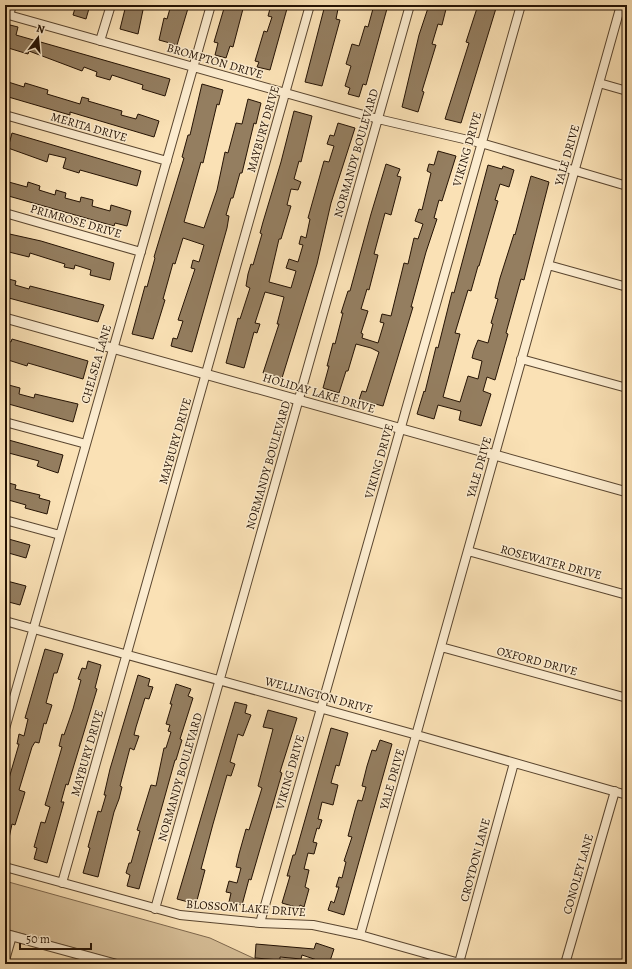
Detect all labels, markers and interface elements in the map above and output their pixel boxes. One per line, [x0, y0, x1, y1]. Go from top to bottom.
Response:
north arrow [18, 18, 58, 58]
text: N [35, 21, 47, 37]
street label: BROMPTON DRIVE [165, 40, 265, 82]
street label: MAYBURY DRIVE [243, 84, 283, 174]
street label: NORMANDY BOULEVARD [330, 87, 382, 219]
street label: MERITA DRIVE [49, 108, 129, 146]
street label: VIKING DRIVE [448, 110, 485, 189]
street label: YALE DRIVE [550, 123, 583, 188]
street label: PRIMROSE DRIVE [28, 200, 124, 242]
street label: CHELSEA LANE [77, 323, 115, 405]
street label: HOLIDAY LAKE DRIVE [261, 369, 377, 417]
street label: MAYBURY DRIVE [155, 396, 195, 486]
street label: NORMANDY BOULEVARD [242, 399, 294, 531]
street label: VIKING DRIVE [360, 422, 397, 501]
street label: YALE DRIVE [462, 435, 495, 500]
street label: ROSEWATER DRIVE [499, 541, 603, 583]
street label: OXFORD DRIVE [495, 643, 579, 679]
street label: WELLINGTON DRIVE [262, 673, 375, 717]
street label: MAYBURY DRIVE [67, 708, 107, 798]
street label: NORMANDY BOULEVARD [154, 711, 206, 843]
street label: VIKING DRIVE [271, 733, 308, 812]
street label: YALE DRIVE [375, 747, 408, 812]
street label: CROYDON LANE [456, 816, 494, 904]
street label: CONOLEY LANE [559, 832, 597, 916]
street label: BLOSSOM LAKE DRIVE [186, 896, 306, 920]
scale bar [20, 925, 91, 951]
text: 50 m [26, 931, 50, 947]

